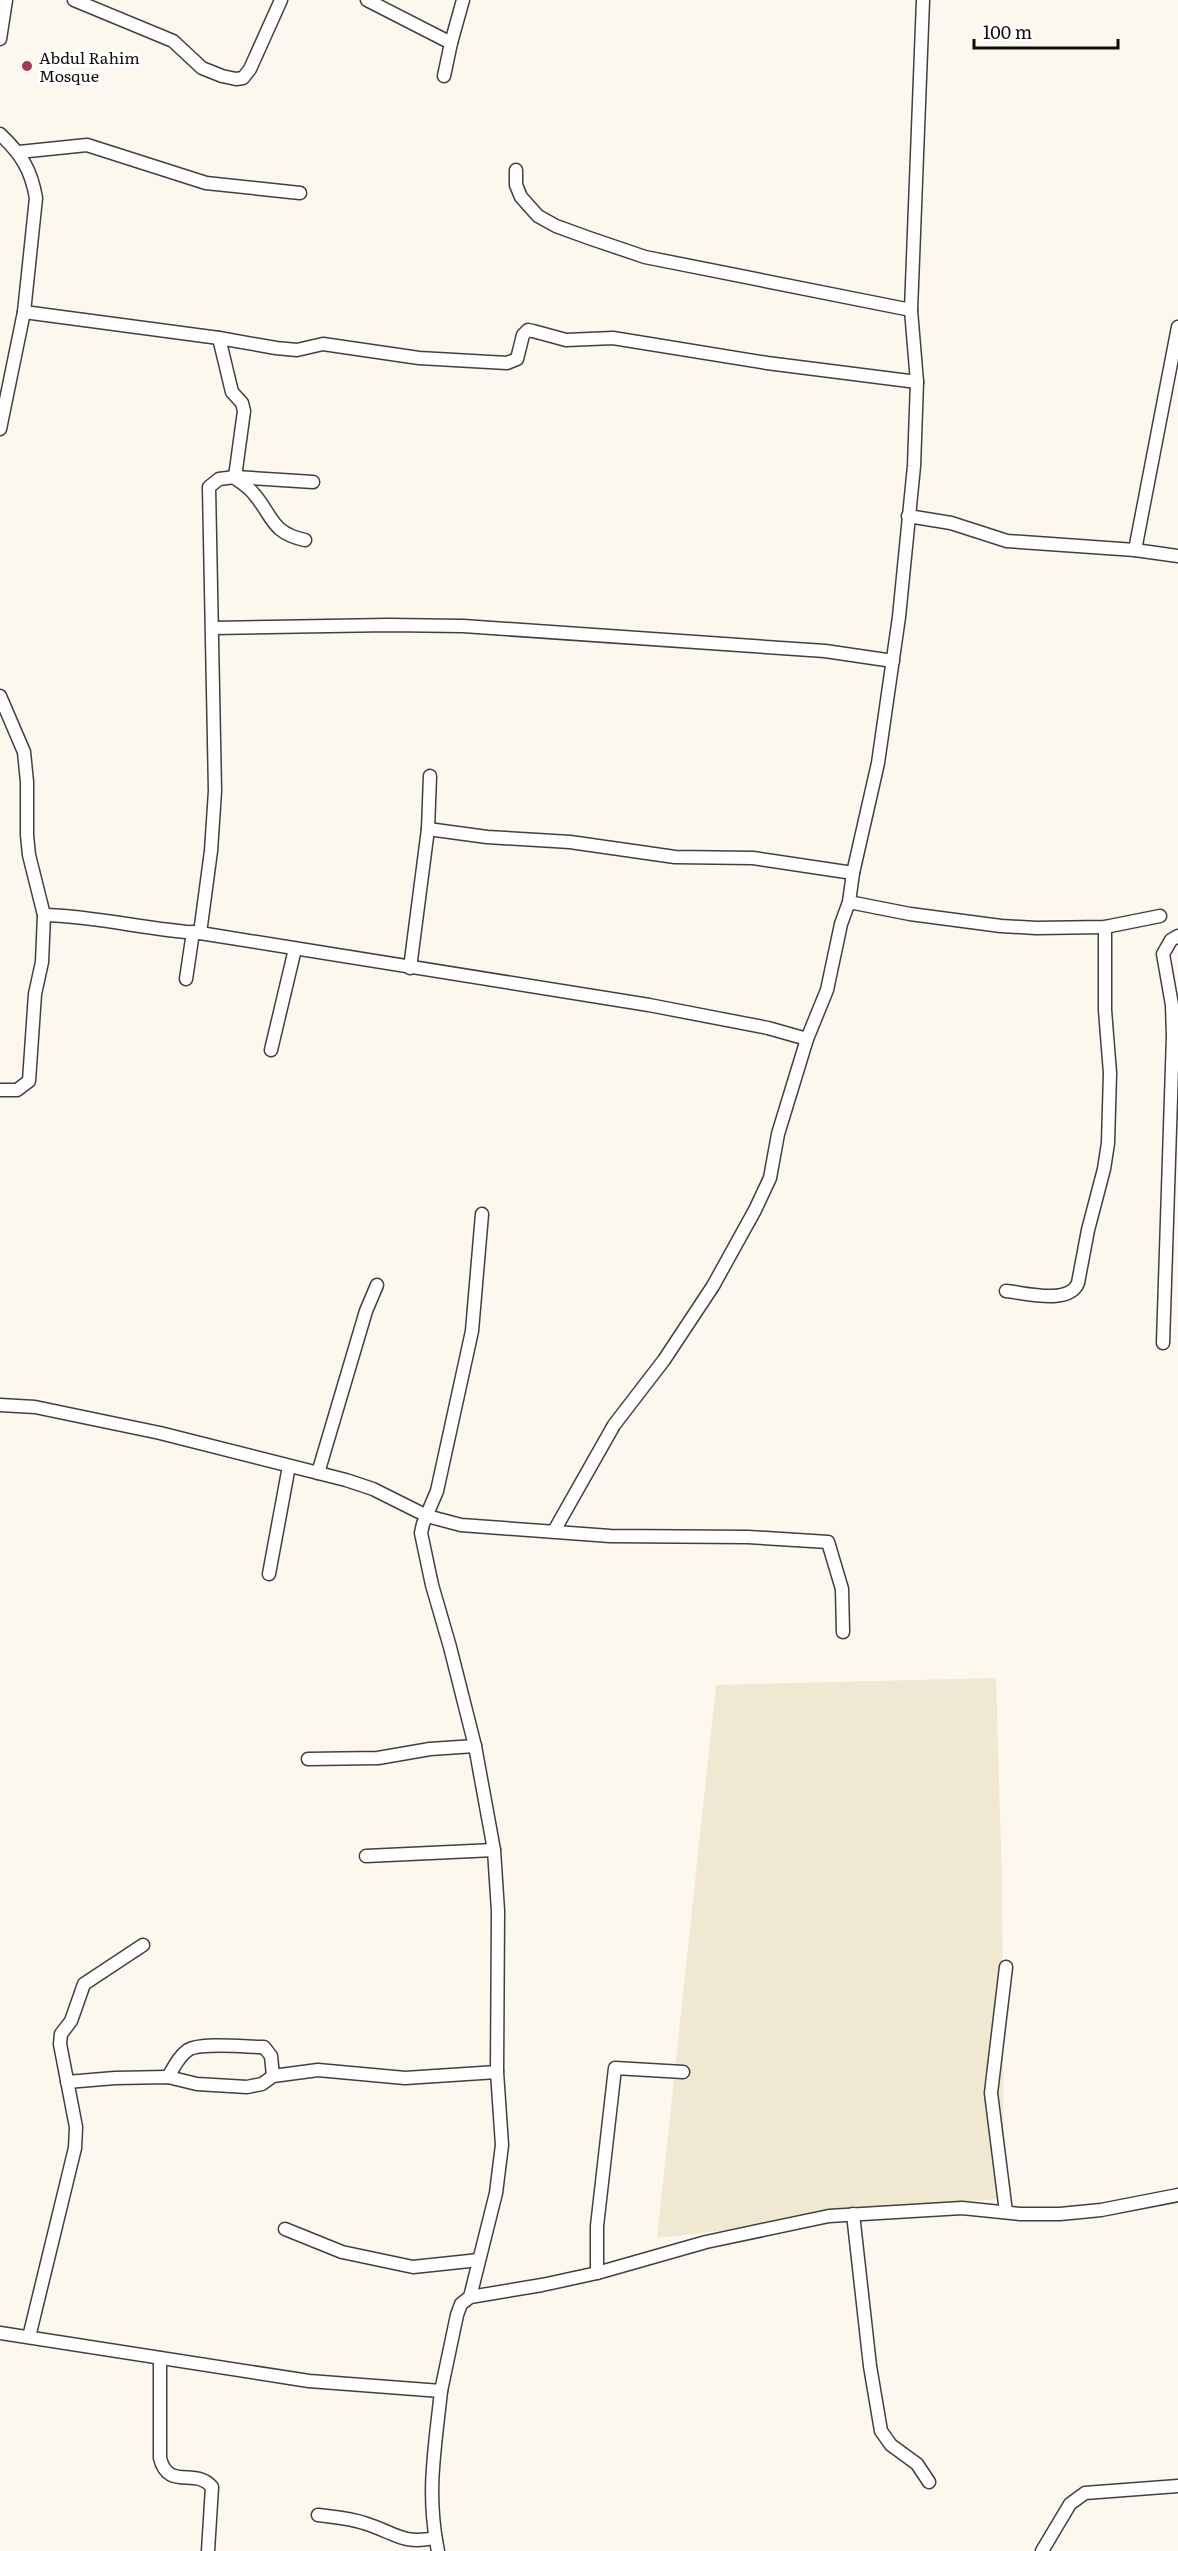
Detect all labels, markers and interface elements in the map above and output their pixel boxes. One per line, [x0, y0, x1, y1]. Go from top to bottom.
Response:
scale bar [974, 12, 1118, 50]
text: 100 m [983, 18, 1032, 45]
place label: Abdul Rahim Mosque [39, 45, 140, 87]
marker: Abdul Rahim Mosque [20, 59, 34, 73]

